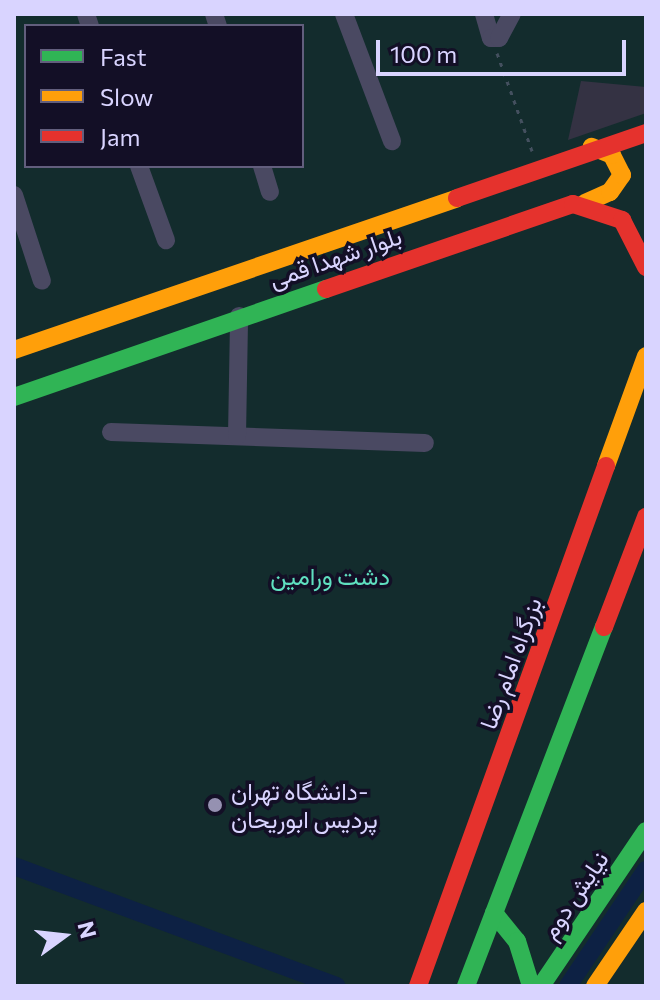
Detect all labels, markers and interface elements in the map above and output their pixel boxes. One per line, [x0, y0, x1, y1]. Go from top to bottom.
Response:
legend [24, 24, 304, 168]
scale bar [380, 24, 630, 74]
text: 100 m [390, 39, 457, 68]
text: Fast [100, 42, 147, 71]
text: Slow [100, 82, 153, 111]
text: Jam [100, 122, 140, 151]
street label: بلوار شهدا قمی [265, 221, 405, 293]
park label: دشت ورامین [270, 562, 390, 590]
street label: بزرگراه امام رضا [473, 593, 547, 733]
place label: دانشگاه تهران- پردیس ابوریحان [231, 777, 378, 833]
marker: دانشگاه تهران- پردیس ابوریحان [206, 796, 224, 814]
street label: نیایش دوم [534, 845, 614, 945]
north arrow [24, 896, 104, 976]
text: N [72, 918, 103, 941]

